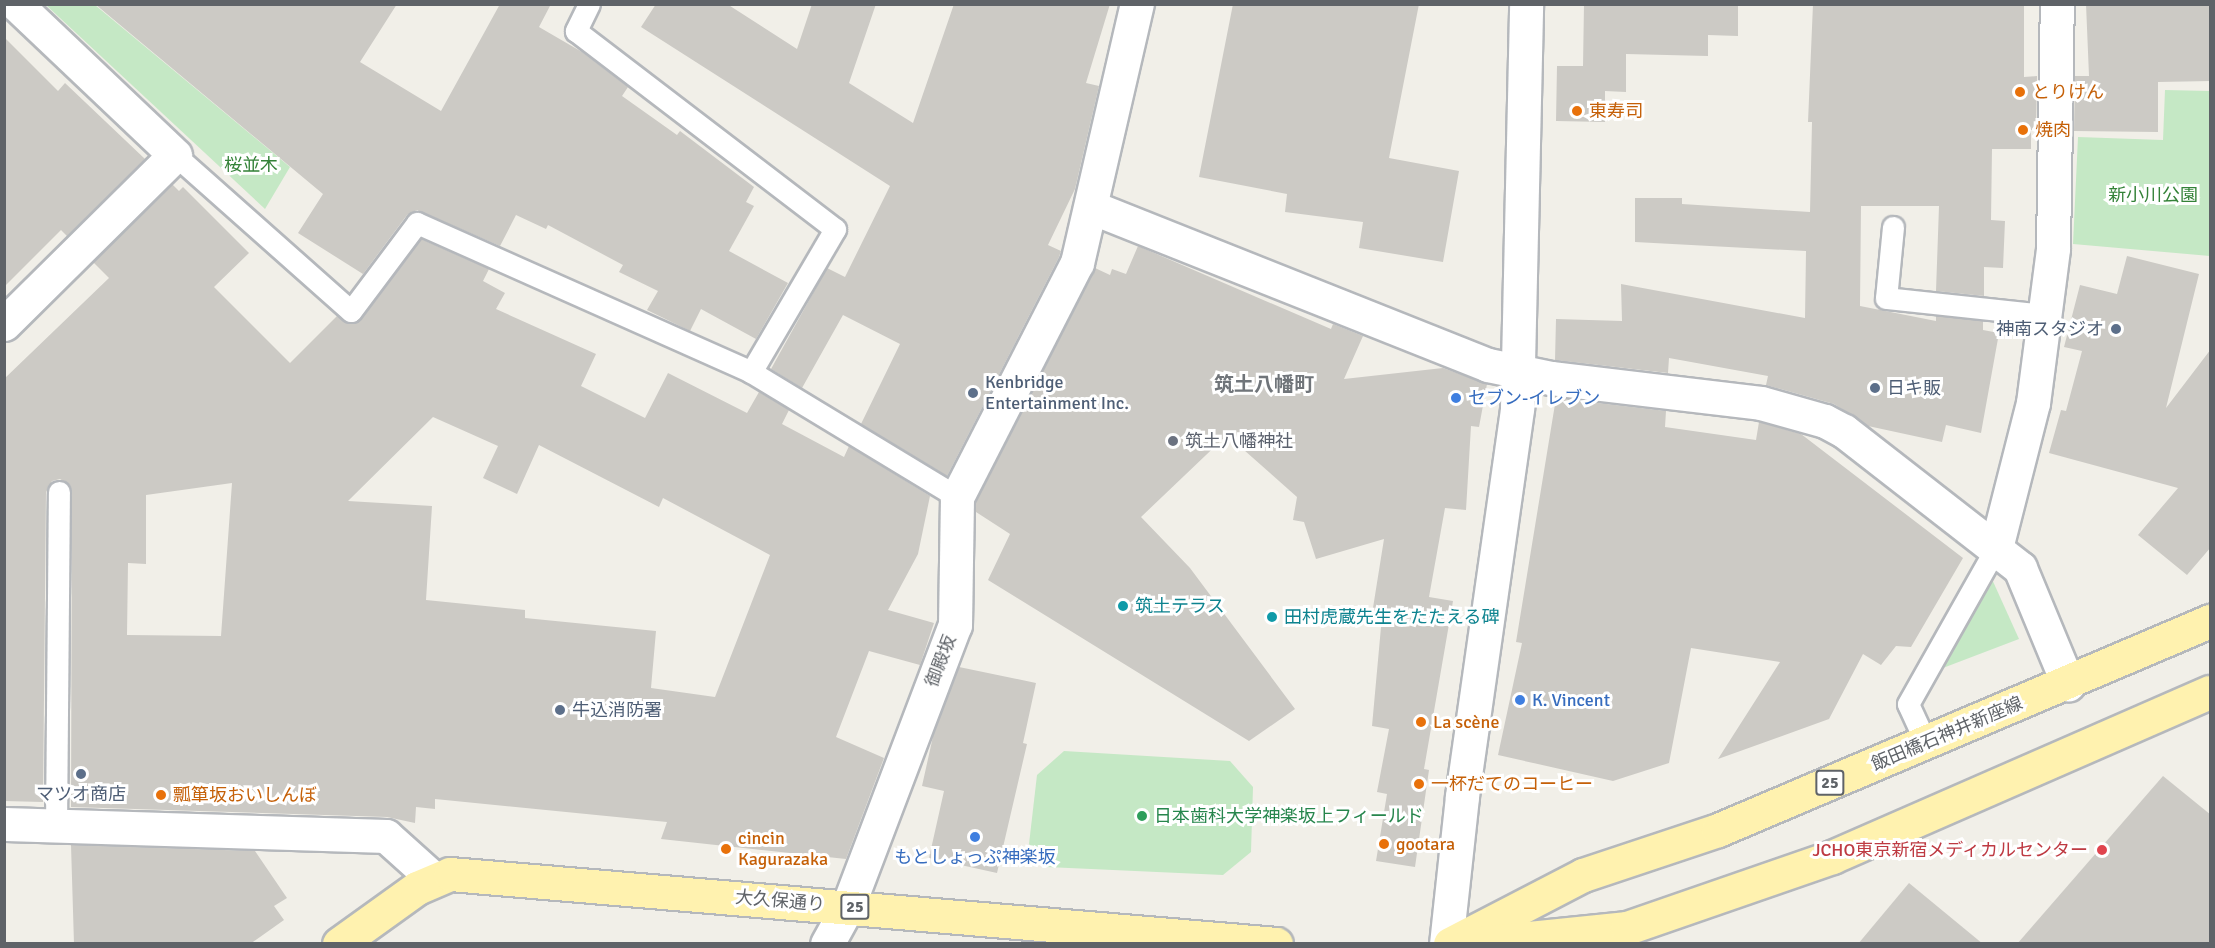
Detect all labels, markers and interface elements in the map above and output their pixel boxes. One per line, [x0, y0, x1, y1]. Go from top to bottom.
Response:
place label: とりけん [2032, 81, 2104, 103]
marker: とりけん [2013, 85, 2027, 99]
place label: 東寿司 [1589, 100, 1643, 122]
marker: 東寿司 [1570, 104, 1584, 118]
place label: 焼肉 [2035, 119, 2071, 141]
marker: 焼肉 [2016, 123, 2030, 137]
park label: 桜並木 [224, 154, 278, 176]
park label: 新小川公園 [2108, 184, 2198, 206]
place label: 神南スタジオ [1996, 318, 2104, 340]
marker: 神南スタジオ [2109, 322, 2123, 336]
place label: Kenbridge Entertainment Inc. [985, 372, 1129, 415]
district label: 筑土八幡町 [1214, 372, 1314, 396]
place label: 日キ販 [1887, 377, 1941, 399]
marker: 日キ販 [1868, 381, 1882, 395]
marker: Kenbridge Entertainment Inc. [966, 386, 980, 400]
place label: セブン-イレブン [1468, 387, 1600, 409]
marker: セブン-イレブン [1449, 391, 1463, 405]
place label: 筑土八幡神社 [1185, 430, 1293, 452]
marker: 筑土八幡神社 [1166, 434, 1180, 448]
place label: 筑土テラス [1135, 595, 1225, 617]
marker: 筑土テラス [1116, 599, 1130, 613]
place label: 田村虎蔵先生をたたえる碑 [1284, 606, 1500, 628]
marker: 田村虎蔵先生をたたえる碑 [1265, 610, 1279, 624]
street label: 御殿坂 [921, 632, 961, 690]
place label: K. Vincent [1532, 689, 1610, 711]
street label: 飯田橋石神井新座線 [1868, 692, 2026, 776]
marker: K. Vincent [1513, 693, 1527, 707]
place label: 牛込消防署 [572, 699, 662, 721]
marker: 牛込消防署 [553, 703, 567, 717]
place label: La scène [1433, 711, 1499, 733]
marker: La scène [1414, 715, 1428, 729]
marker: マツオ商店 [74, 767, 88, 781]
road number: 25 [1815, 770, 1845, 796]
place label: 一杯だてのコーヒー [1431, 773, 1593, 795]
marker: 一杯だてのコーヒー [1412, 777, 1426, 791]
place label: マツオ商店 [36, 783, 126, 805]
place label: 瓢箪坂おいしんぼ [173, 784, 317, 806]
marker: 瓢箪坂おいしんぼ [154, 788, 168, 802]
place label: 日本歯科大学神楽坂上フィールド [1154, 805, 1424, 827]
marker: 日本歯科大学神楽坂上フィールド [1135, 809, 1149, 823]
place label: cincin Kagurazaka [738, 828, 828, 870]
marker: もとしょっぷ神楽坂 [968, 830, 982, 844]
place label: gootara [1396, 833, 1455, 855]
marker: gootara [1377, 837, 1391, 851]
place label: JCHO東京新宿メディカルセンター [1811, 839, 2088, 861]
marker: JCHO東京新宿メディカルセンター [2093, 841, 2111, 859]
marker: cincin Kagurazaka [719, 842, 733, 856]
place label: もとしょっぷ神楽坂 [894, 846, 1056, 868]
street label: 大久保通り [734, 886, 826, 916]
road number: 25 [840, 894, 870, 920]

